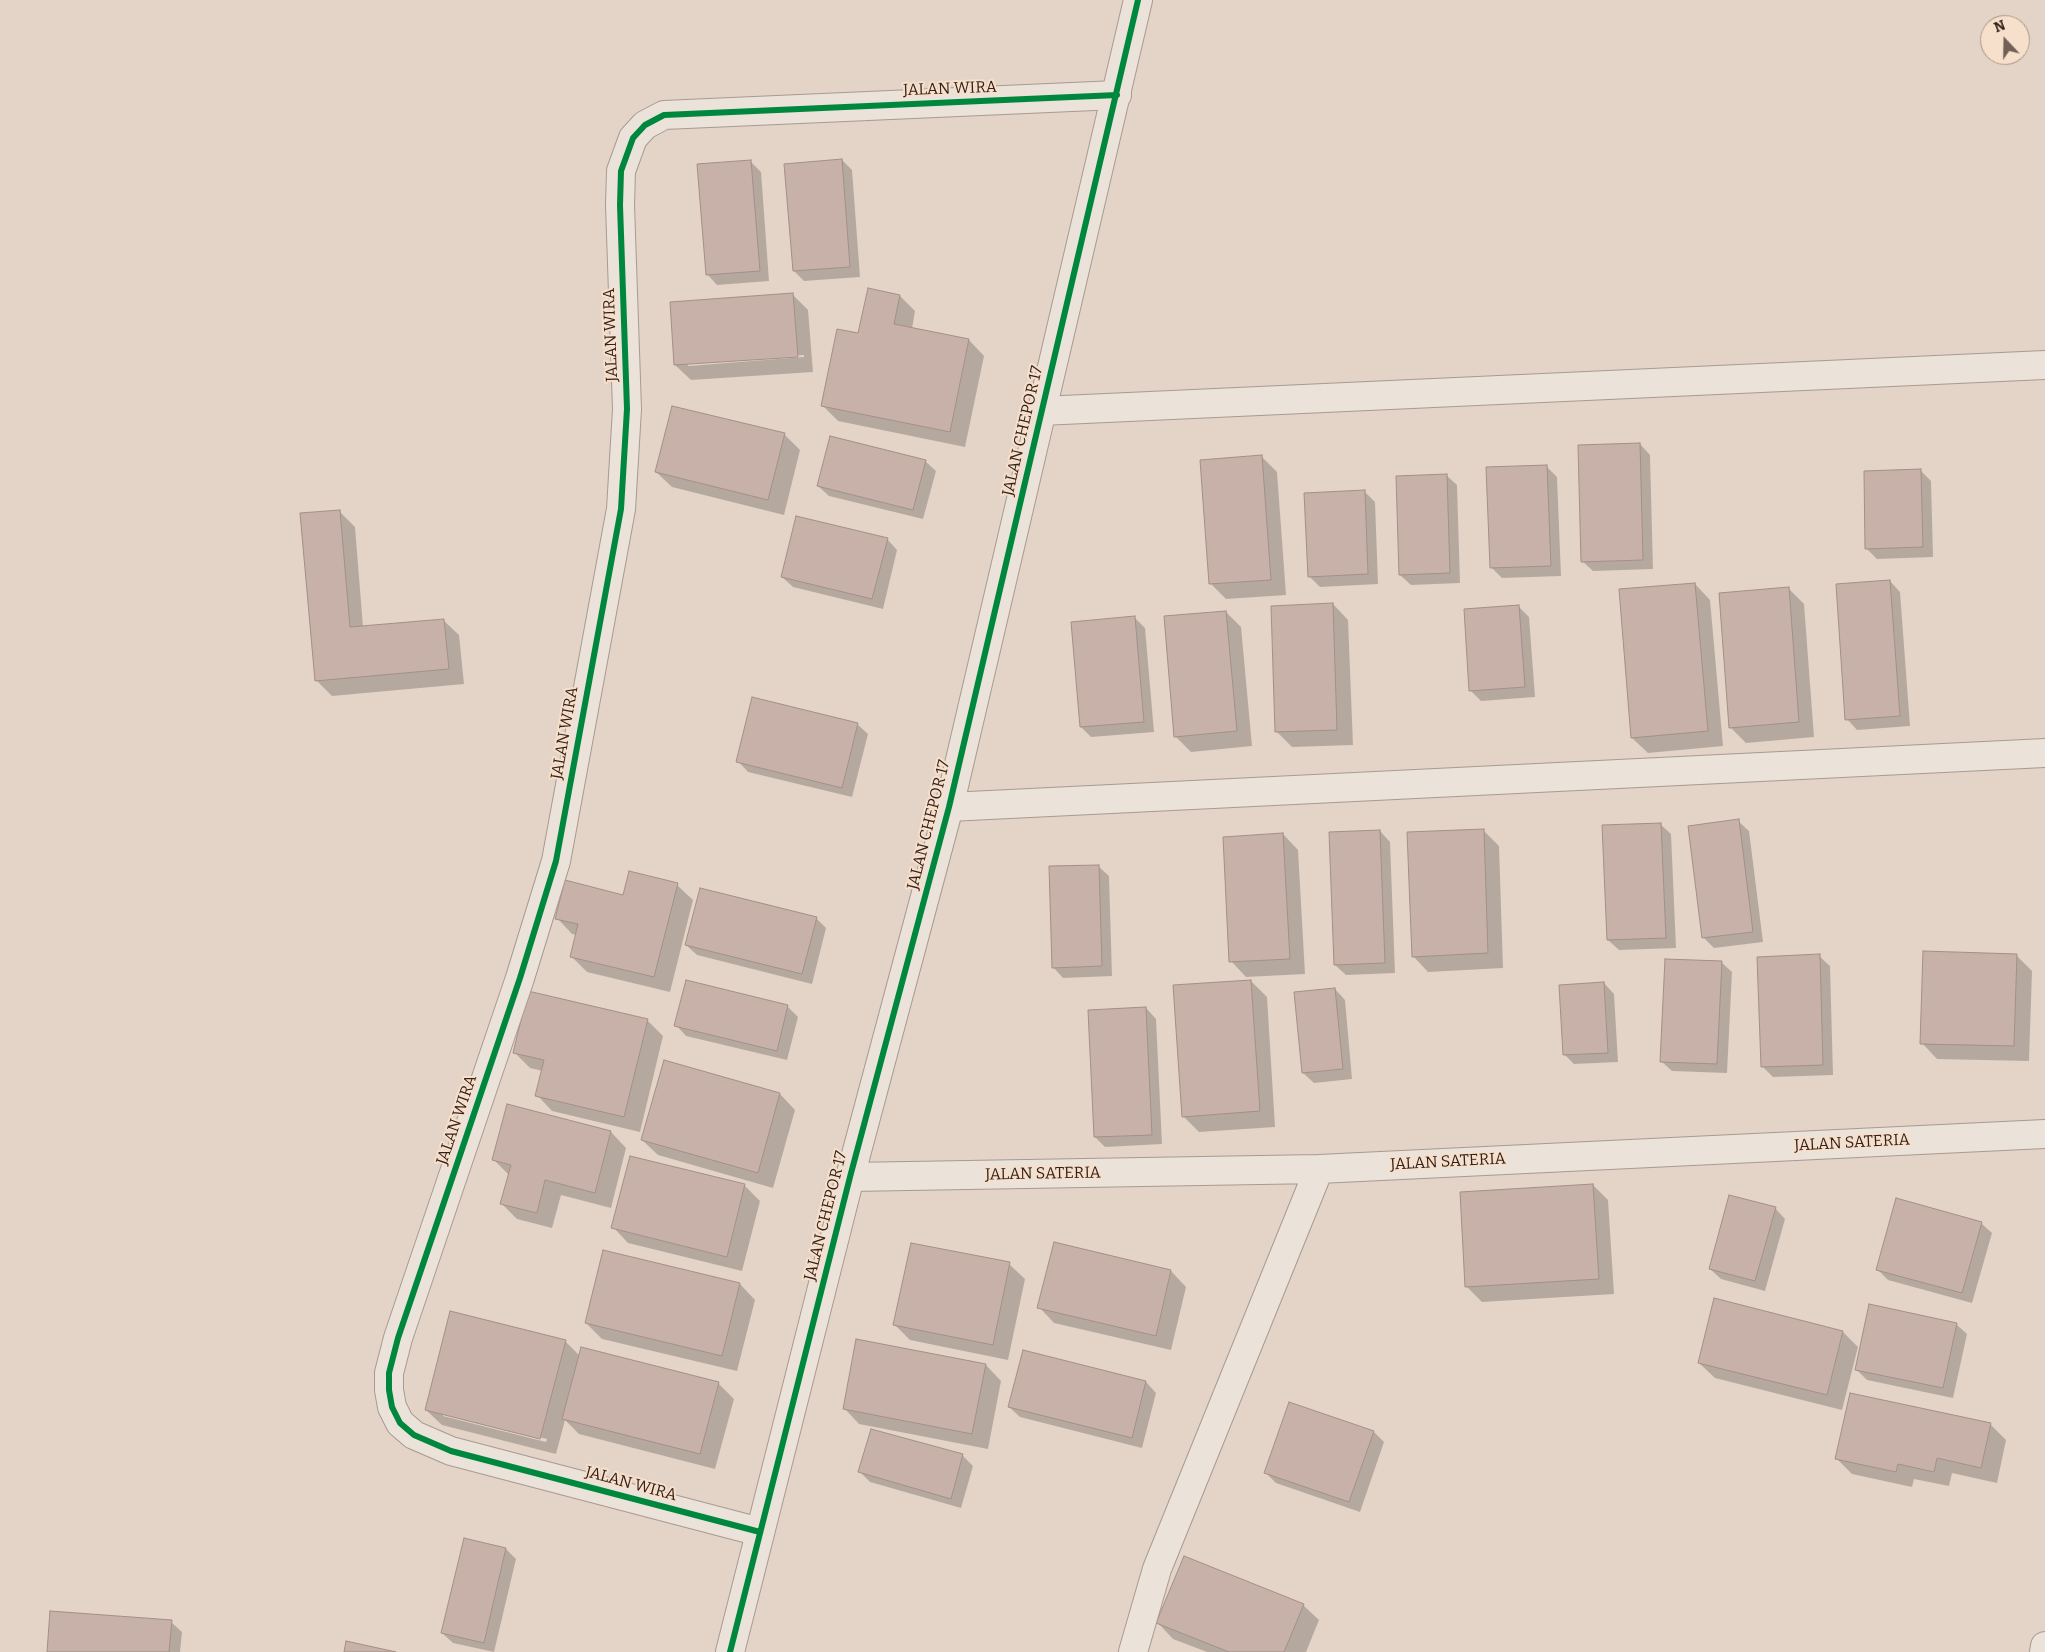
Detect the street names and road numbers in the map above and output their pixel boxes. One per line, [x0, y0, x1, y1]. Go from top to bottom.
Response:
street label: JALAN WIRA [903, 78, 997, 100]
street label: JALAN WIRA [600, 288, 622, 382]
street label: JALAN CHEPOR 17 [999, 364, 1047, 498]
street label: JALAN WIRA [547, 685, 583, 781]
street label: JALAN CHEPOR 17 [904, 758, 954, 892]
street label: JALAN WIRA [433, 1072, 481, 1168]
street label: JALAN SATERIA [1794, 1130, 1910, 1156]
street label: JALAN CHEPOR 17 [801, 1149, 851, 1283]
street label: JALAN SATERIA [1390, 1149, 1506, 1175]
street label: JALAN SATERIA [985, 1163, 1101, 1185]
street label: JALAN WIRA [583, 1463, 679, 1505]

